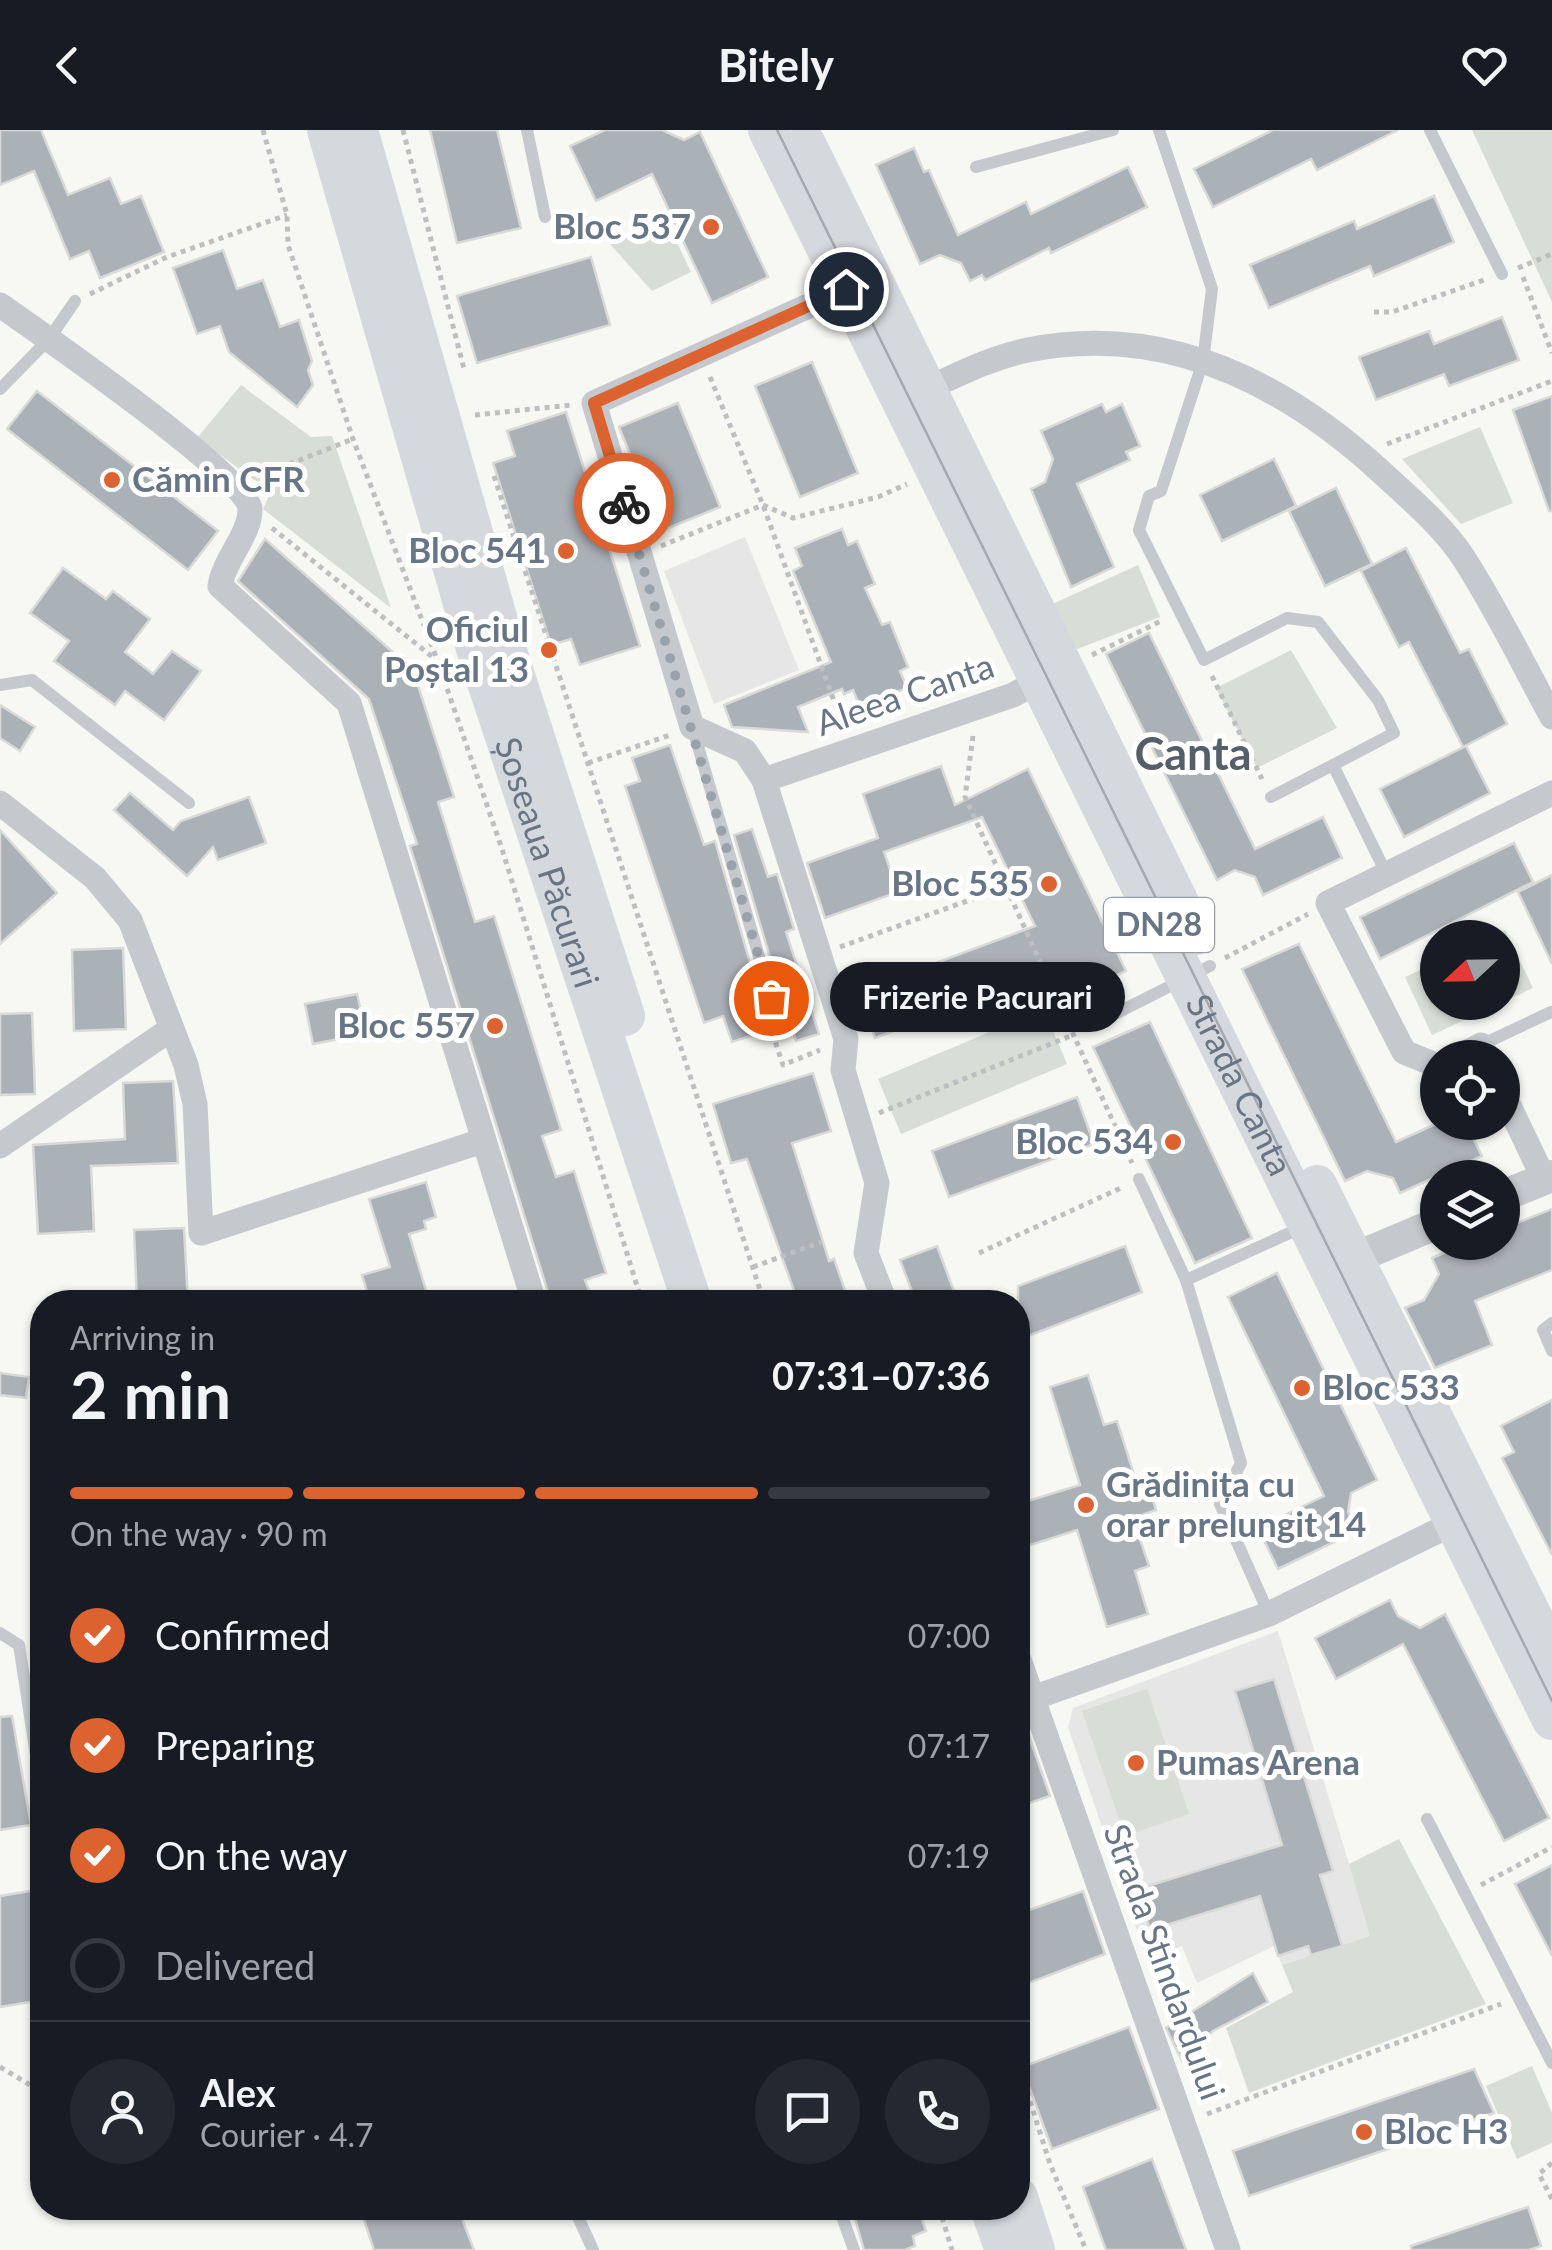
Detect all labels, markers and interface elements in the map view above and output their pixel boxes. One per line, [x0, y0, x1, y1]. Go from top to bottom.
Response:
icon: back [40, 38, 95, 93]
text: Bitely [718, 38, 834, 92]
icon: heart [1457, 38, 1512, 93]
place label: Bloc 537 [553, 204, 691, 246]
marker: Bloc 537 [700, 216, 722, 238]
pin [804, 247, 889, 332]
icon: home [819, 262, 874, 317]
courier [574, 453, 674, 553]
place label: Cămin CFR [132, 457, 305, 499]
marker: Cămin CFR [101, 469, 123, 491]
icon: bike [597, 476, 652, 531]
place label: Bloc 541 [408, 528, 546, 570]
marker: Bloc 541 [555, 540, 577, 562]
place label: Oficiul Poștal 13 [384, 607, 529, 689]
marker: Oficiul Poștal 13 [538, 639, 560, 661]
street label: Aleea Canta [810, 643, 999, 743]
district label: Canta [1134, 726, 1252, 780]
street label: Șoseaua Păcurari [488, 732, 609, 992]
place label: Bloc 535 [891, 861, 1029, 903]
marker: Bloc 535 [1038, 873, 1060, 895]
road number: DN28 [1104, 898, 1214, 952]
north arrow [1420, 920, 1520, 1020]
map controls [1420, 920, 1520, 1260]
pin [729, 956, 814, 1041]
callout: Frizerie Pacurari [831, 963, 1126, 1033]
icon: bag [744, 971, 799, 1026]
text: Frizerie Pacurari [862, 977, 1093, 1016]
street label: Strada Canta [1178, 987, 1303, 1182]
place label: Bloc 557 [337, 1003, 475, 1045]
marker: Bloc 557 [484, 1015, 506, 1037]
button: locate [1420, 1040, 1520, 1140]
place label: Bloc 534 [1015, 1119, 1153, 1161]
marker: Bloc 534 [1162, 1131, 1184, 1153]
button: layers [1420, 1160, 1520, 1260]
text: Arriving in [70, 1318, 215, 1357]
text: 07:31–07:36 [772, 1352, 990, 1398]
text: 2 min [70, 1355, 231, 1433]
place label: Bloc 533 [1322, 1365, 1460, 1407]
marker: Bloc 533 [1291, 1377, 1313, 1399]
place label: Grădinița cu orar prelungit 14 [1106, 1462, 1366, 1544]
marker: Grădinița cu orar prelungit 14 [1075, 1494, 1097, 1516]
text: On the way · 90 m [70, 1514, 328, 1553]
icon: check [70, 1608, 125, 1663]
text: Confirmed [155, 1612, 331, 1658]
text: 07:00 [908, 1616, 990, 1655]
icon: check [70, 1718, 125, 1773]
text: Preparing [155, 1722, 315, 1768]
text: 07:17 [908, 1726, 990, 1765]
place label: Pumas Arena [1156, 1740, 1360, 1782]
marker: Pumas Arena [1125, 1752, 1147, 1774]
street label: Strada Stindardului [1097, 1818, 1235, 2105]
icon: check [70, 1828, 125, 1883]
text: On the way [155, 1832, 347, 1878]
text: 07:19 [908, 1836, 990, 1875]
text: Delivered [155, 1942, 315, 1988]
button: person [70, 2059, 175, 2164]
button: chat [755, 2059, 860, 2164]
button: phone [885, 2059, 990, 2164]
text: Alex [200, 2069, 276, 2115]
place label: Bloc H3 [1384, 2109, 1508, 2151]
text: Courier · 4.7 [200, 2115, 374, 2154]
marker: Bloc H3 [1353, 2121, 1375, 2143]

